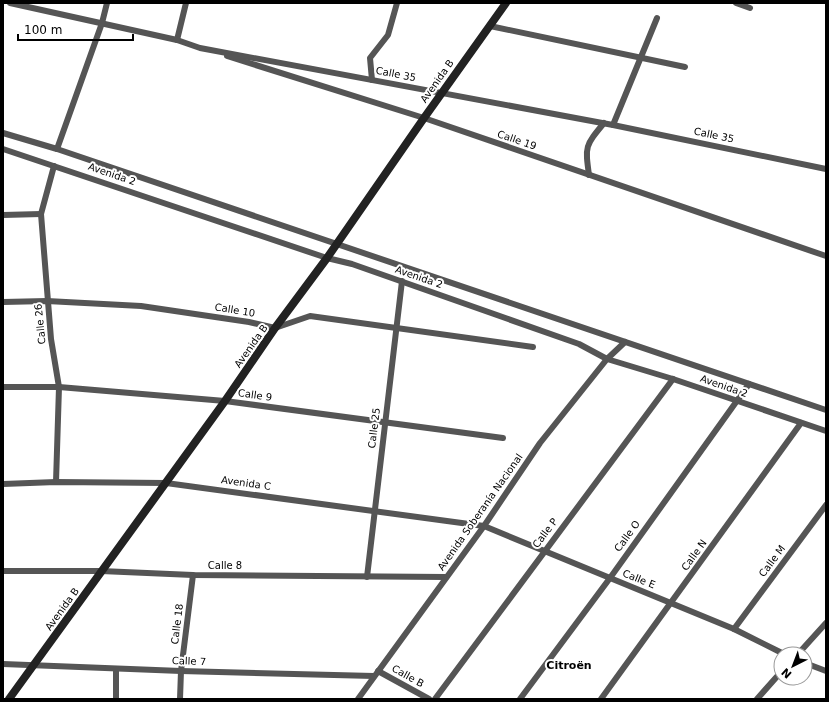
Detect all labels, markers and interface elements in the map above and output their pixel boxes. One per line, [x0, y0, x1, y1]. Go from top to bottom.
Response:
scale bar [18, 16, 133, 42]
text: 100 m [24, 23, 62, 37]
street label: Avenida B [418, 57, 456, 105]
street label: Calle 35 [375, 65, 417, 83]
street label: Calle 35 [693, 125, 735, 145]
street label: Calle 19 [496, 128, 538, 152]
street label: Avenida 2 [87, 161, 137, 187]
street label: Avenida 2 [394, 264, 444, 290]
street label: Calle 10 [214, 301, 256, 319]
street label: Calle 26 [32, 303, 48, 345]
street label: Avenida B [232, 322, 270, 370]
street label: Avenida 2 [699, 373, 749, 399]
street label: Calle 9 [237, 387, 273, 403]
street label: Calle 25 [366, 407, 382, 449]
street label: Avenida Soberanía Nacional [435, 452, 525, 572]
street label: Avenida C [220, 474, 272, 492]
street label: Calle P [530, 516, 560, 550]
street label: Calle O [612, 518, 642, 554]
street label: Calle N [679, 537, 709, 573]
street label: Calle M [757, 543, 787, 579]
street label: Calle 8 [208, 560, 242, 571]
street label: Calle E [621, 567, 657, 591]
street label: Avenida B [43, 585, 81, 632]
street label: Calle 18 [169, 603, 185, 645]
north arrow [773, 646, 813, 686]
street label: Calle 7 [172, 655, 206, 667]
district label: Citroën [546, 659, 592, 672]
street label: Calle B [390, 663, 426, 689]
text: N [779, 665, 794, 681]

